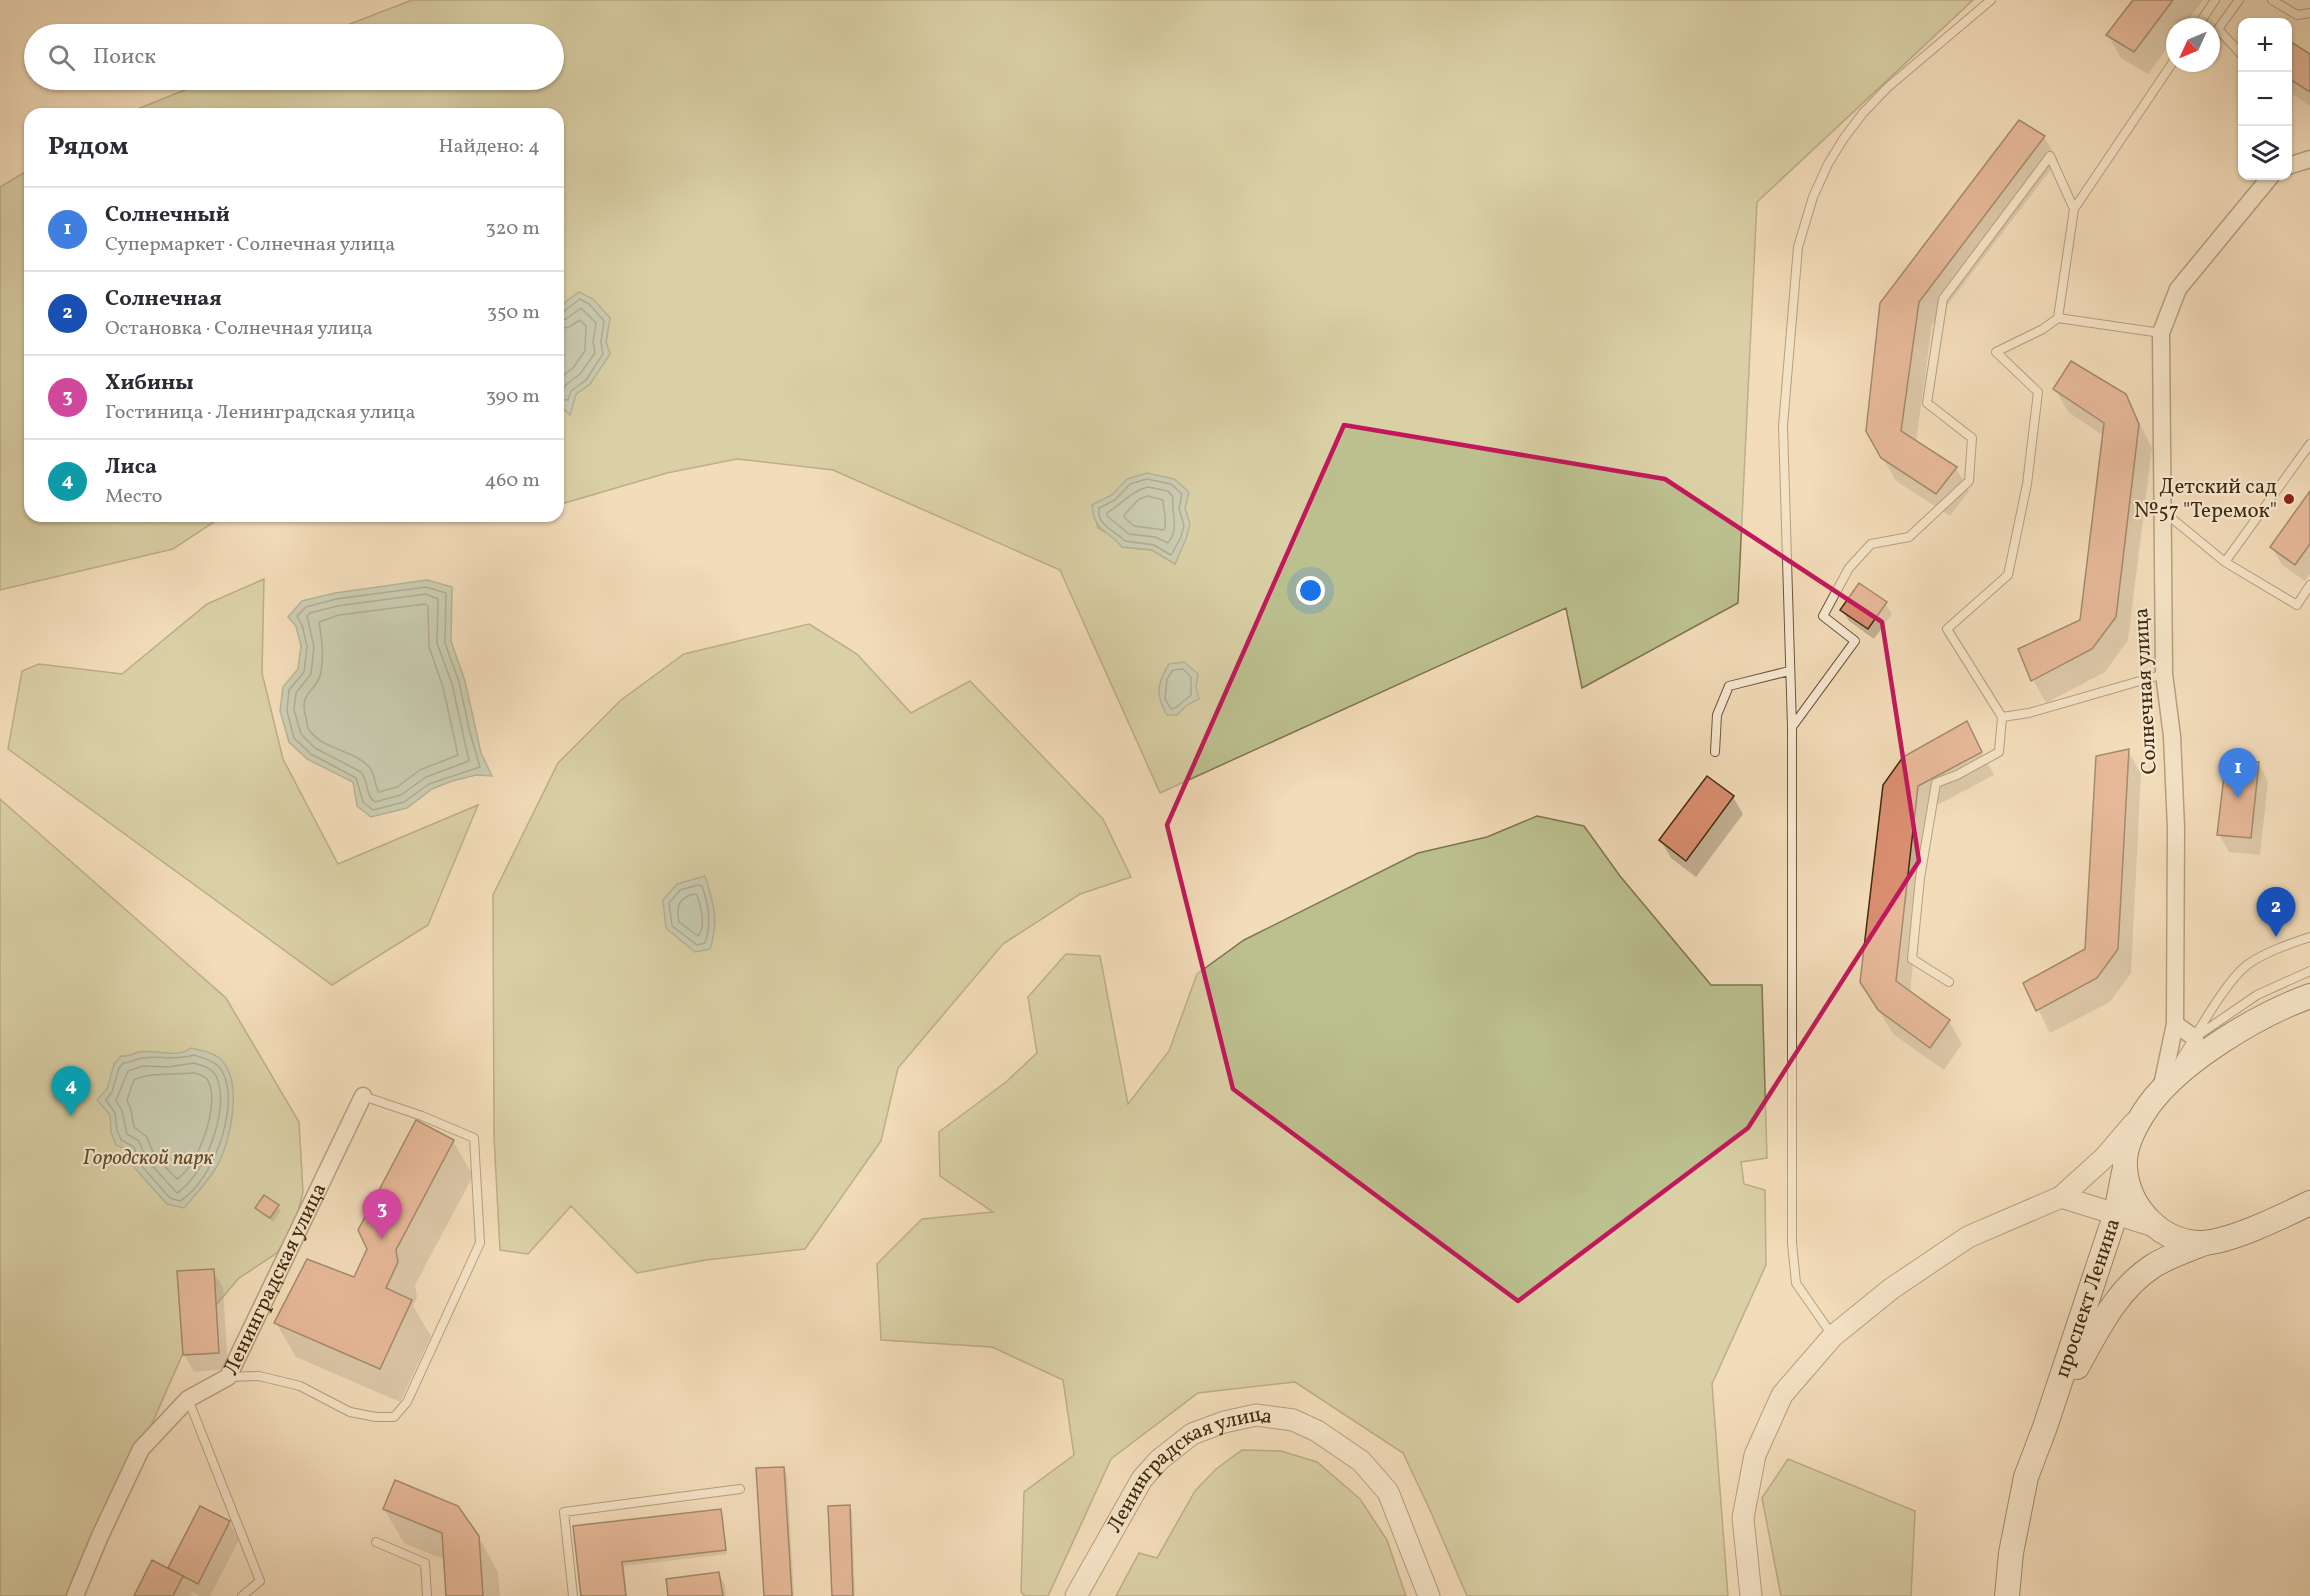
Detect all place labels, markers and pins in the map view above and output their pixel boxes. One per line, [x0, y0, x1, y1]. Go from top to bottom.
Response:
place label: Детский сад №57 "Теремок" [2134, 473, 2277, 526]
marker: Детский сад №57 "Теремок" [2282, 492, 2296, 506]
pin: 1 [2218, 748, 2258, 798]
pin: 2 [2256, 888, 2296, 937]
pin: 4 [52, 1066, 90, 1116]
pin: 3 [362, 1190, 401, 1239]

